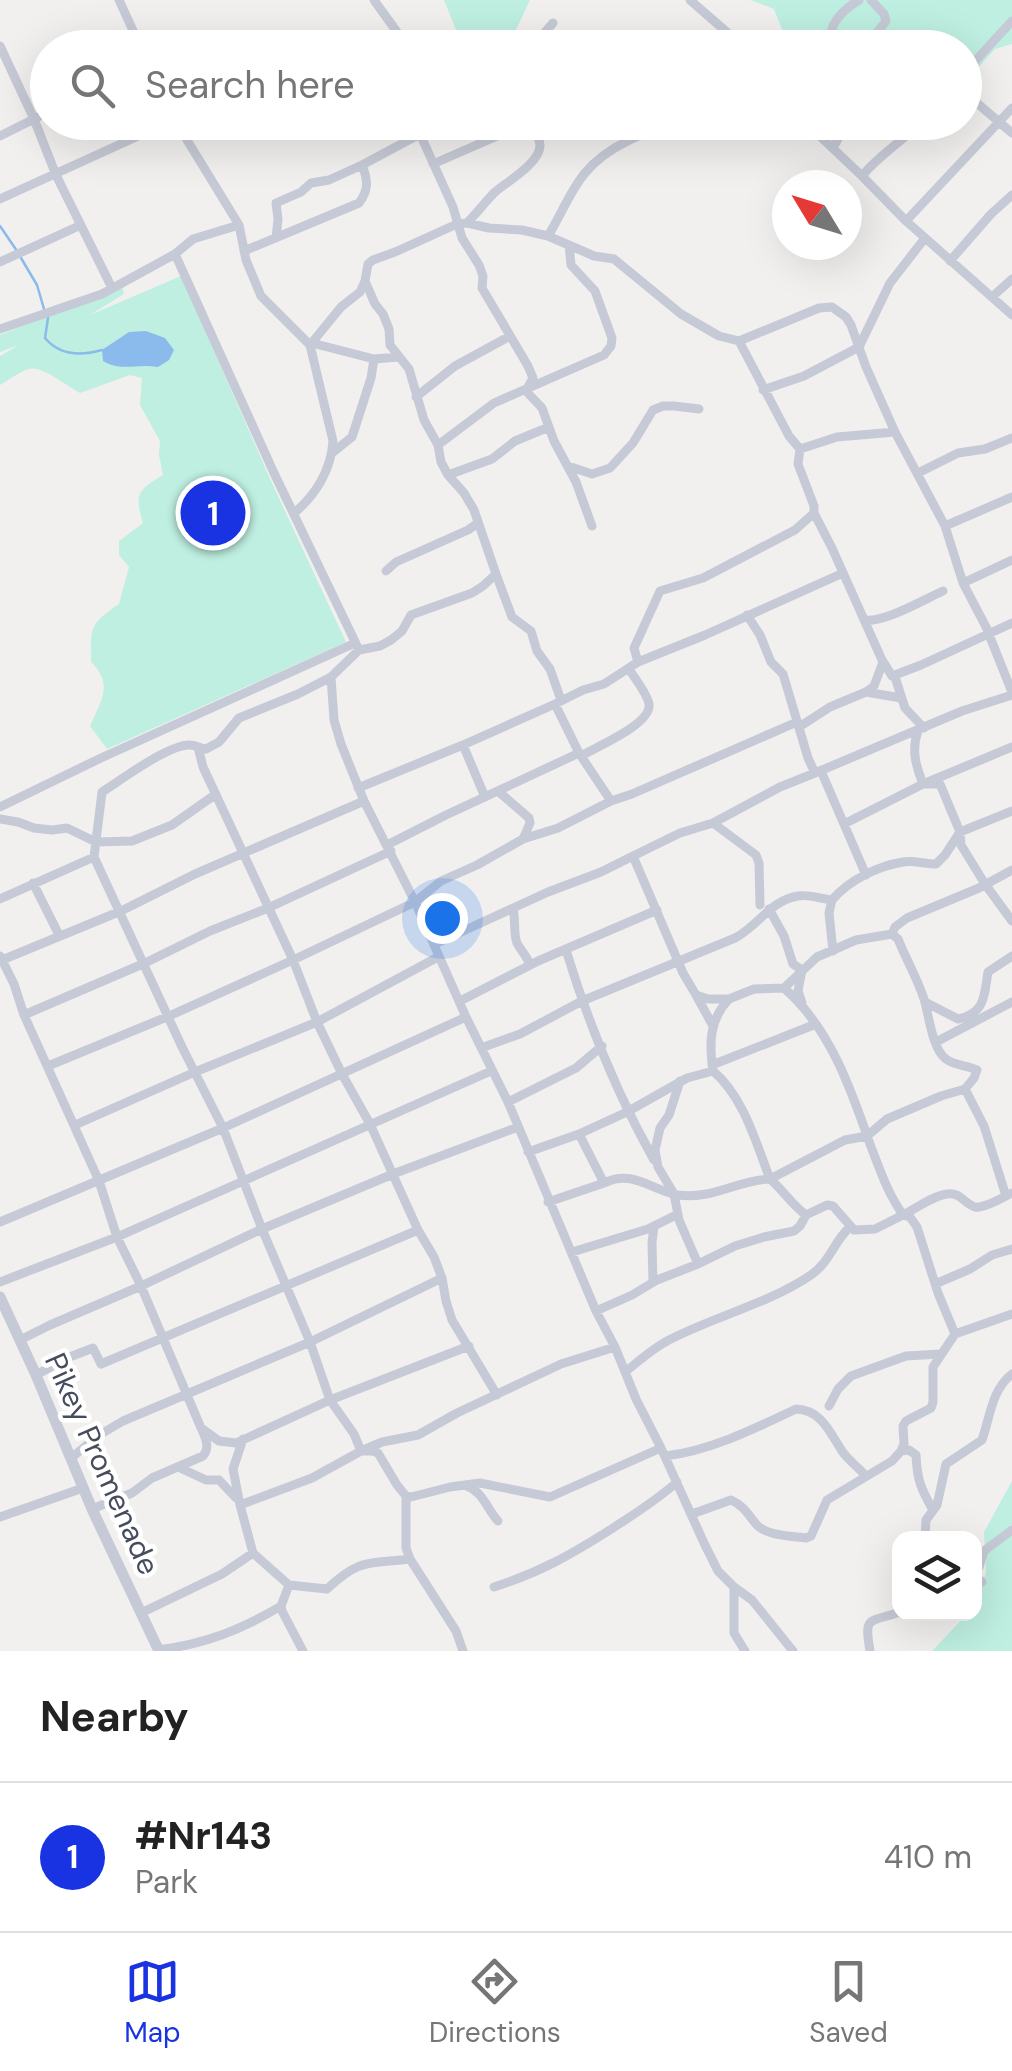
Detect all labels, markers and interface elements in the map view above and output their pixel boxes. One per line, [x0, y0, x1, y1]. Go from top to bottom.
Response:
search box [30, 30, 982, 140]
icon: search [65, 58, 120, 113]
text: Search here [145, 60, 355, 110]
north arrow [772, 170, 862, 260]
pin: 1 [180, 476, 246, 550]
your location [417, 893, 468, 944]
street label: Pikey Promenade [36, 1347, 169, 1581]
map controls [892, 1531, 982, 1621]
button: layers [892, 1531, 982, 1621]
text: Nearby [40, 1689, 189, 1744]
text: #Nr143 [135, 1811, 272, 1861]
text: 1 [67, 1836, 78, 1878]
text: 410 m [884, 1836, 972, 1878]
text: Park [135, 1861, 198, 1903]
tab: Map [124, 1954, 181, 2051]
tab: Directions [429, 1954, 561, 2051]
tab: Saved [809, 1954, 888, 2051]

